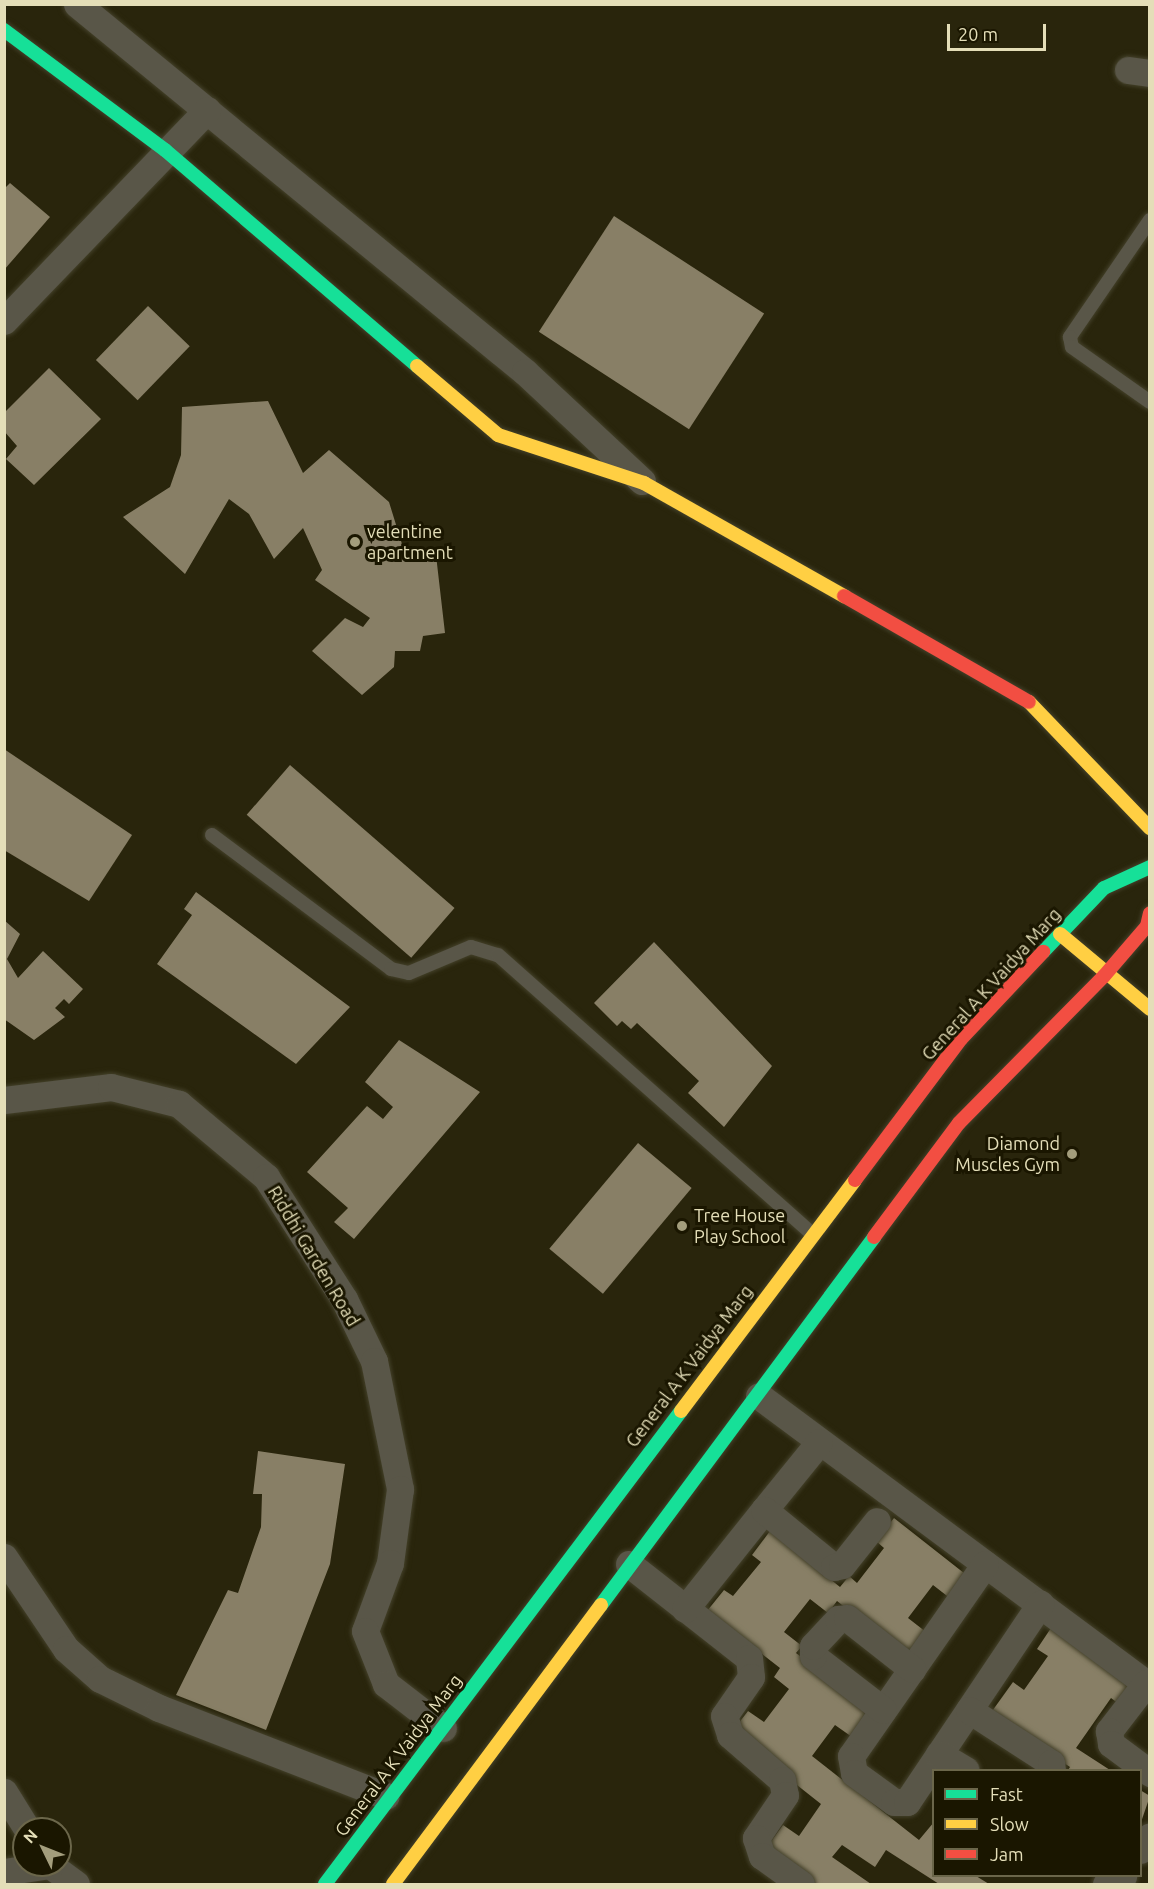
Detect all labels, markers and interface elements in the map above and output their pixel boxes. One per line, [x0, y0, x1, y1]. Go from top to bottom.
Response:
scale bar [950, 12, 1049, 50]
text: 20 m [958, 24, 998, 44]
place label: velentine apartment [367, 521, 453, 564]
marker: velentine apartment [348, 535, 362, 549]
street label: General A K Vaidya Marg [917, 903, 1065, 1065]
place label: Diamond Muscles Gym [955, 1133, 1060, 1176]
marker: Diamond Muscles Gym [1065, 1147, 1079, 1161]
street label: Riddhi Garden Road [264, 1182, 364, 1330]
place label: Tree House Play School [694, 1205, 785, 1248]
marker: Tree House Play School [675, 1219, 689, 1233]
street label: General A K Vaidya Marg [621, 1281, 757, 1451]
street label: General A K Vaidya Marg [330, 1670, 466, 1840]
legend [932, 1769, 1142, 1877]
text: Fast [990, 1784, 1023, 1804]
text: Slow [990, 1814, 1029, 1834]
north arrow [12, 1817, 72, 1877]
text: N [20, 1826, 41, 1847]
text: Jam [990, 1844, 1024, 1864]

